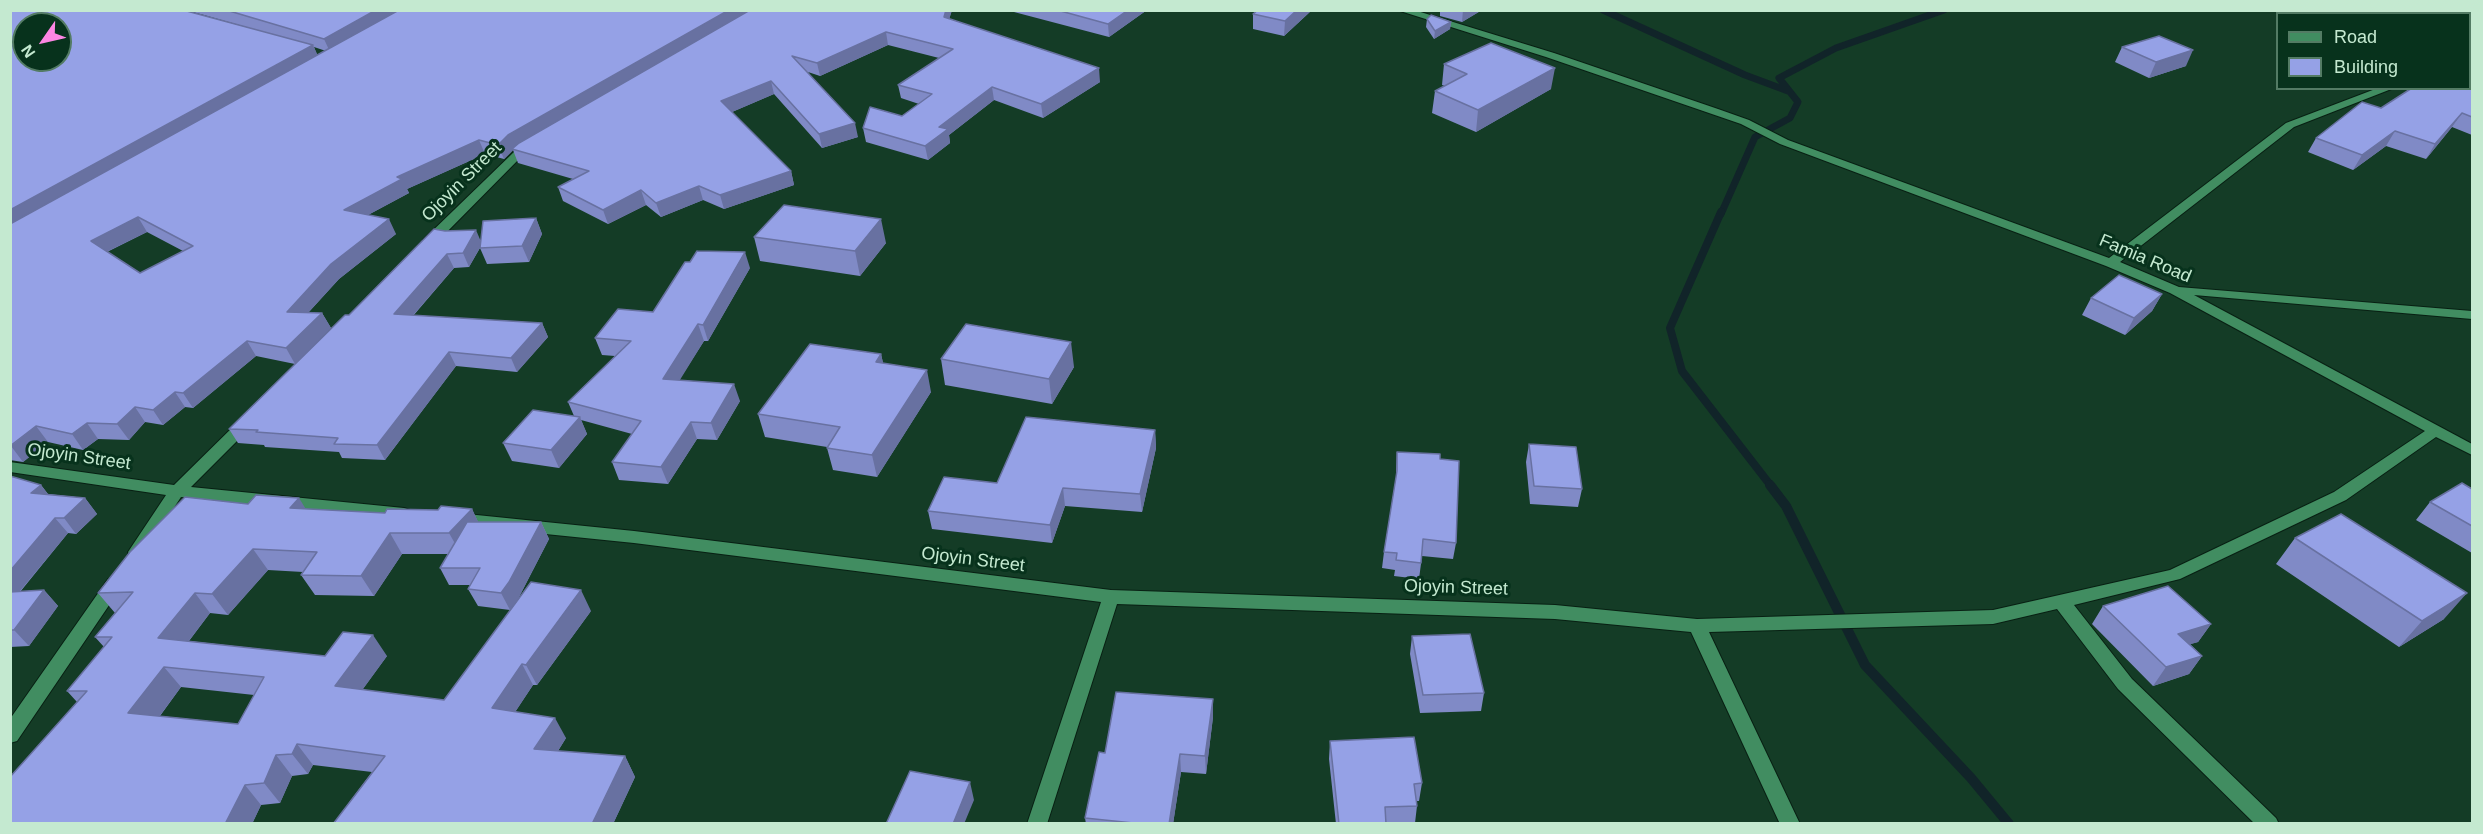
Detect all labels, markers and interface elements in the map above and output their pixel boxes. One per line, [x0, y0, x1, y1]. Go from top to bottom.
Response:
north arrow [12, 12, 72, 72]
legend [2276, 12, 2471, 90]
text: Road [2334, 27, 2377, 47]
text: N [18, 42, 39, 61]
text: Building [2334, 57, 2398, 77]
street label: Ojoyin Street [418, 138, 506, 226]
street label: Famia Road [2096, 230, 2194, 288]
street label: Ojoyin Street [26, 439, 132, 475]
street label: Ojoyin Street [920, 543, 1026, 577]
street label: Ojoyin Street [1404, 575, 1508, 601]

